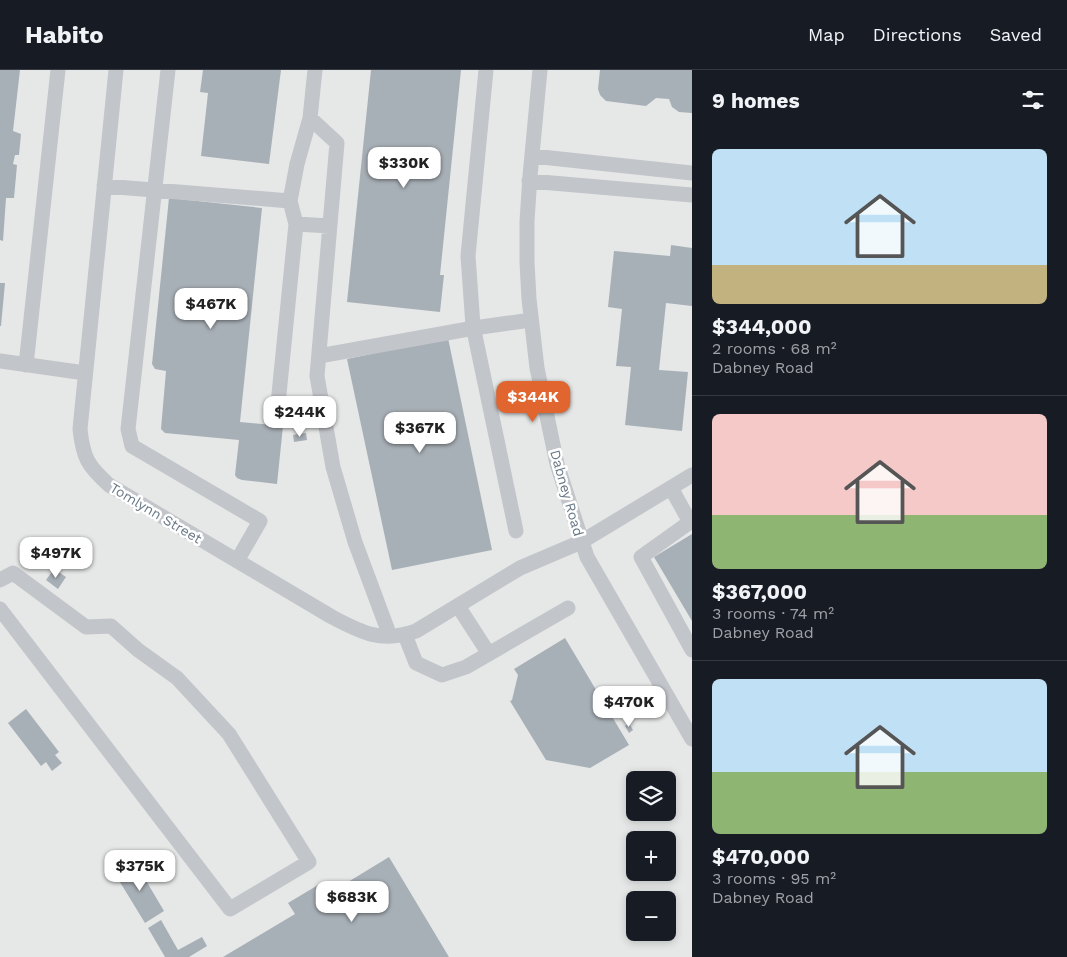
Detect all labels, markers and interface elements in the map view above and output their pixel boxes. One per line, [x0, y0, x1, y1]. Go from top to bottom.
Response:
text: Habito [25, 21, 104, 49]
text: Map [808, 24, 845, 45]
text: Directions [873, 24, 962, 45]
text: Saved [990, 24, 1042, 45]
icon: filters [1019, 86, 1047, 114]
text: 9 homes [712, 88, 800, 113]
pin: $330K [369, 146, 439, 189]
text: $330K [379, 153, 429, 172]
icon: home [835, 181, 925, 271]
pin: $467K [176, 288, 246, 330]
text: $467K [186, 294, 236, 313]
text: $344,000 [712, 314, 811, 339]
text: 2 rooms · 68 m² [712, 339, 837, 358]
text: Dabney Road [712, 358, 814, 377]
pin: $344K [498, 380, 568, 423]
text: $344K [507, 387, 559, 406]
pin: $244K [265, 396, 335, 438]
text: $244K [274, 402, 326, 421]
pin: $367K [385, 412, 455, 454]
text: $367K [395, 418, 445, 437]
icon: home [835, 447, 925, 537]
street label: Dabney Road [547, 448, 587, 538]
street label: Tomlynn Street [107, 479, 205, 547]
pin: $497K [21, 536, 91, 579]
text: $497K [31, 543, 81, 562]
text: $367,000 [712, 579, 807, 604]
text: 3 rooms · 74 m² [712, 604, 834, 623]
text: Dabney Road [712, 623, 814, 642]
pin: $470K [594, 686, 664, 728]
text: $470K [604, 692, 654, 711]
icon: home [835, 712, 925, 802]
map controls [626, 771, 676, 941]
button: layers [626, 771, 676, 821]
button: + [626, 831, 676, 881]
text: $470,000 [712, 844, 810, 869]
pin: $375K [105, 850, 175, 892]
text: $375K [115, 856, 165, 875]
text: 3 rooms · 95 m² [712, 869, 836, 888]
pin: $683K [317, 880, 387, 923]
text: $683K [327, 887, 377, 906]
text: Dabney Road [712, 888, 814, 907]
button: − [626, 891, 676, 941]

